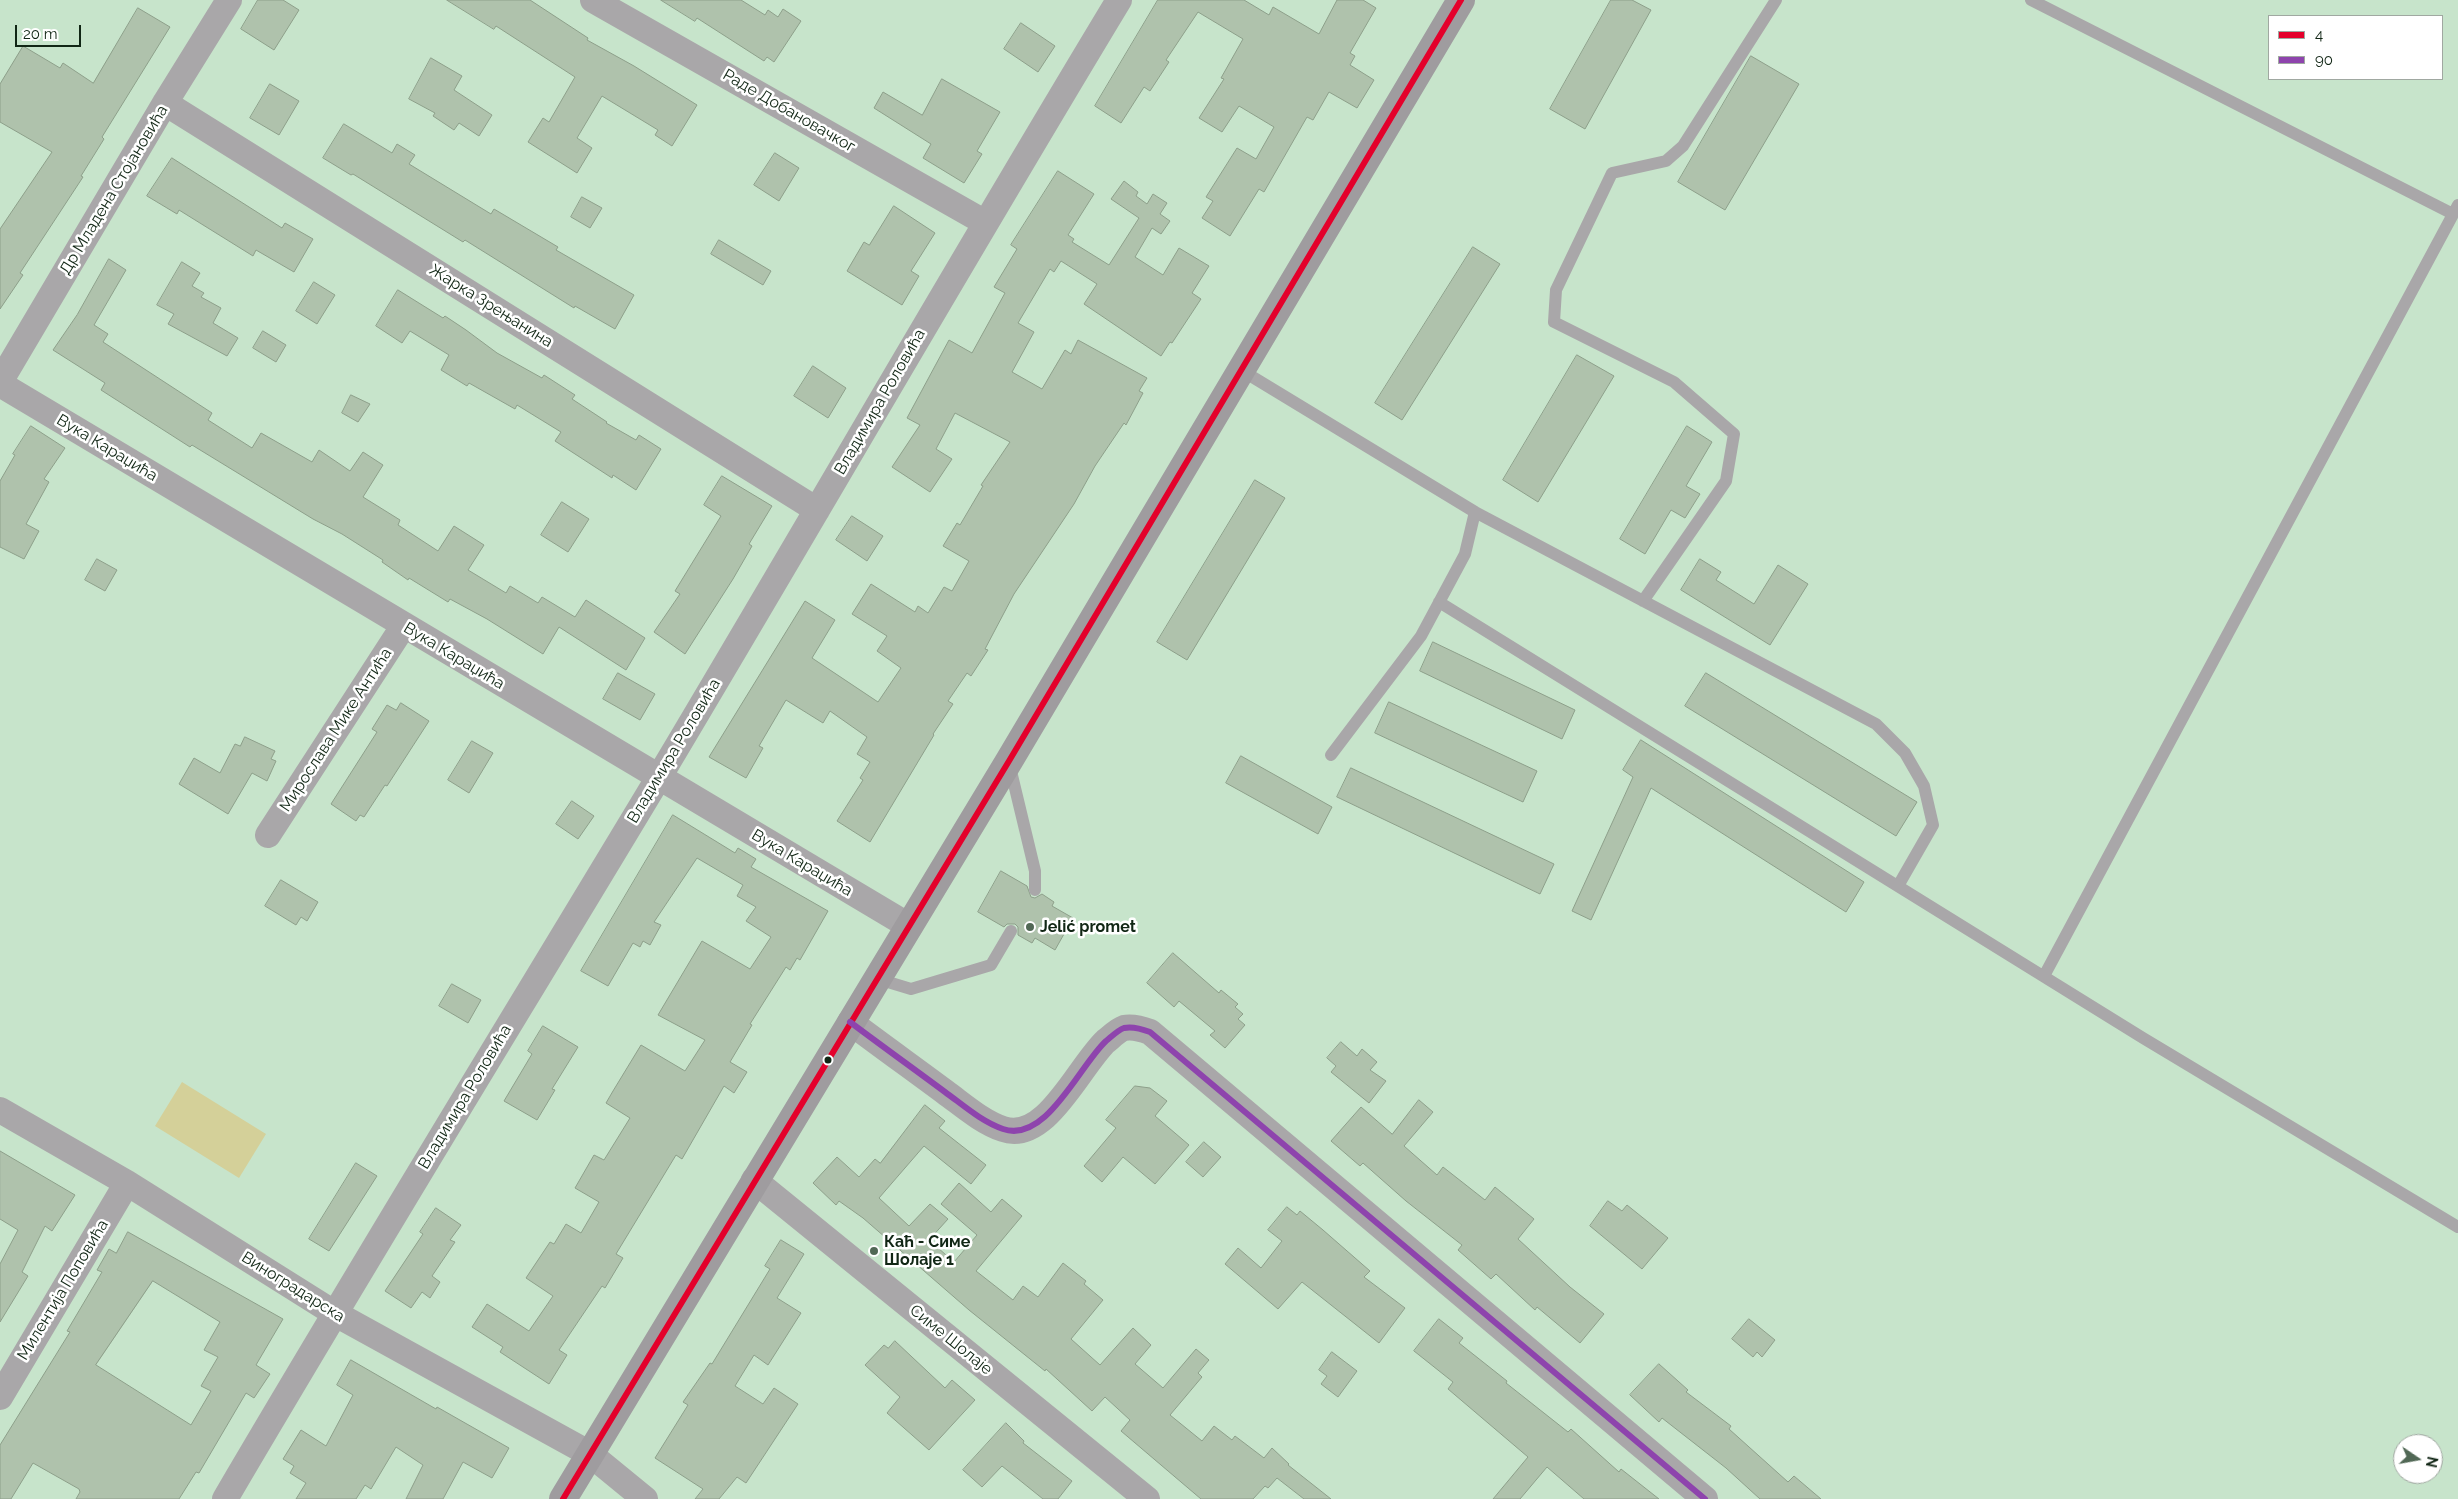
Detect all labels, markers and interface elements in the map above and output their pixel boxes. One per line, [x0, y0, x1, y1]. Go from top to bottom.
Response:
scale bar [18, 15, 84, 47]
legend [2268, 15, 2443, 80]
text: 20 m [23, 25, 58, 43]
text: 4 [2315, 26, 2323, 44]
text: 90 [2315, 51, 2333, 69]
street label: Раде Добановачког [719, 65, 859, 157]
street label: Др Младена Стојановића [56, 102, 172, 278]
street label: Жарка Зрењанина [426, 260, 556, 352]
street label: Владимира Роловића [830, 326, 930, 478]
street label: Вука Караџића [53, 410, 161, 486]
street label: Вука Караџића [400, 618, 508, 694]
street label: Мирослава Мике Антића [276, 645, 396, 815]
street label: Владимира Роловића [623, 675, 725, 827]
street label: Вука Караџића [748, 825, 856, 901]
place label: Jelić promet [1040, 917, 1136, 937]
marker: Jelić promet [1024, 921, 1036, 933]
street label: Владимира Роловића [414, 1021, 516, 1173]
unlabelled marker [823, 1055, 833, 1065]
street label: Милентија Поповића [13, 1216, 113, 1364]
place label: Каћ - Симе Шолаје 1 [884, 1232, 970, 1270]
marker: Каћ - Симе Шолаје 1 [868, 1245, 880, 1257]
street label: Виноградарска [238, 1248, 348, 1326]
street label: Симе Шолаје [906, 1301, 996, 1379]
north arrow [2393, 1434, 2443, 1484]
text: N [2423, 1455, 2441, 1469]

